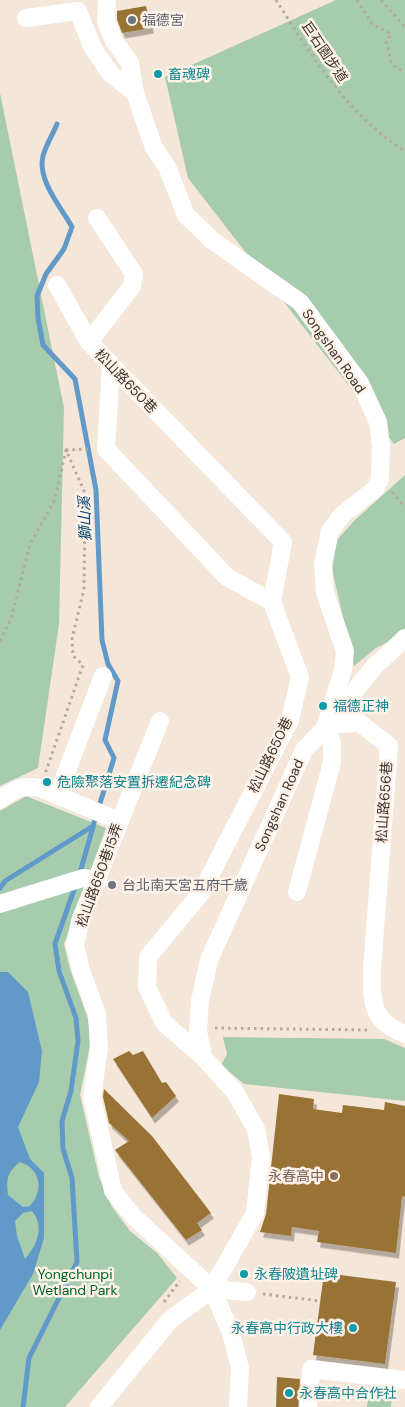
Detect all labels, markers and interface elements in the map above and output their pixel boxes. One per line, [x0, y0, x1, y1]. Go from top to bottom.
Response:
place label: 福德宮 [142, 11, 184, 29]
marker: 福德宮 [126, 14, 138, 26]
street label: 巨石園步道 [298, 18, 352, 86]
place label: 畜魂碑 [168, 65, 210, 83]
marker: 畜魂碑 [152, 68, 164, 80]
street label: Songshan Road [298, 305, 370, 397]
street label: 松山路650巷 [91, 345, 161, 417]
water label: 獅山溪 [74, 494, 96, 542]
place label: 福德正神 [333, 697, 389, 715]
marker: 福德正神 [317, 700, 329, 712]
street label: 松山路650巷 [244, 714, 296, 796]
street label: Songshan Road [251, 756, 307, 854]
street label: 松山路656巷 [372, 761, 396, 843]
place label: 危險聚落安置拆遷紀念碑 [57, 773, 211, 791]
marker: 危險聚落安置拆遷紀念碑 [41, 776, 53, 788]
street label: 松山路650巷15弄 [72, 820, 126, 930]
place label: 台北南天宮五府千歲 [122, 876, 248, 894]
marker: 台北南天宮五府千歲 [106, 879, 118, 891]
place label: 永春高中 [268, 1167, 324, 1185]
marker: 永春高中 [328, 1170, 340, 1182]
park label: Yongchunpi Wetland Park [33, 1265, 117, 1299]
place label: 永春陂遺址碑 [254, 1265, 338, 1283]
marker: 永春陂遺址碑 [238, 1268, 250, 1280]
place label: 永春高中行政大樓 [231, 1319, 343, 1337]
marker: 永春高中行政大樓 [347, 1322, 359, 1334]
place label: 永春高中合作社 [299, 1384, 397, 1402]
marker: 永春高中合作社 [283, 1387, 295, 1399]

